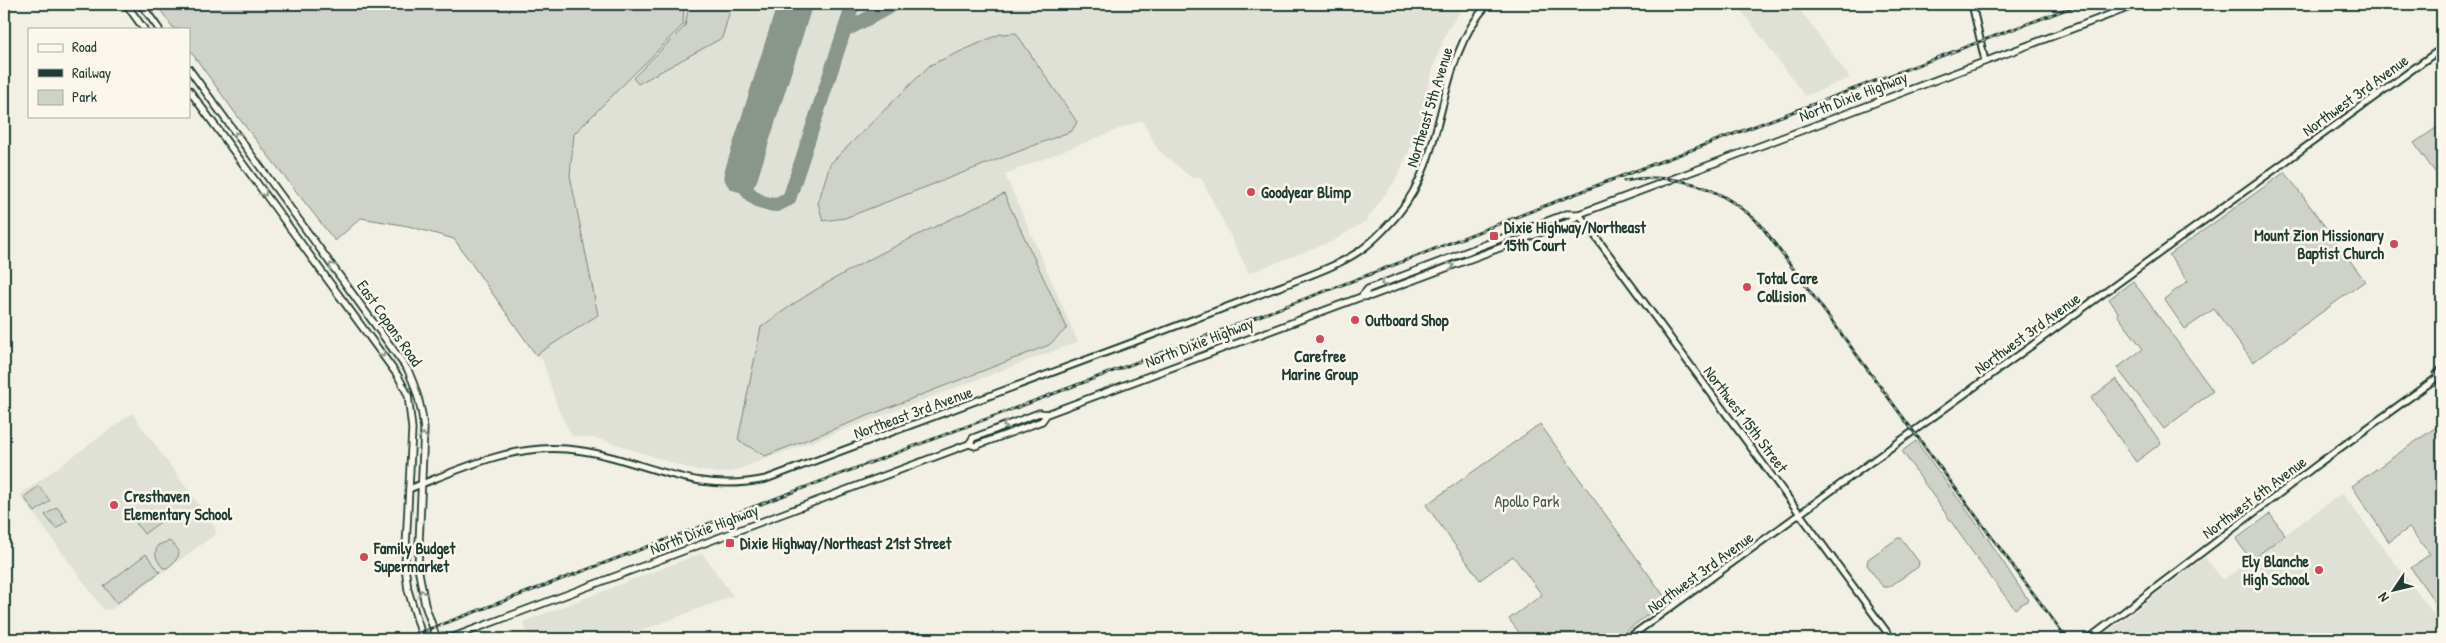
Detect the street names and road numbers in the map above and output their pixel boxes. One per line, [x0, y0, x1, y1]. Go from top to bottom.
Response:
street label: Northeast 5th Avenue [1400, 44, 1458, 170]
street label: Northwest 3rd Avenue [2297, 49, 2413, 141]
street label: North Dixie Highway [1796, 65, 1911, 127]
street label: East Copans Road [352, 276, 428, 370]
street label: Northwest 3rd Avenue [1969, 287, 2085, 379]
street label: North Dixie Highway [1142, 311, 1257, 373]
street label: Northwest 15th Street [1699, 361, 1794, 477]
street label: Northeast 3rd Avenue [850, 380, 976, 444]
street label: Northwest 6th Avenue [2197, 450, 2311, 544]
street label: North Dixie Highway [647, 498, 762, 560]
street label: Northwest 3rd Avenue [1642, 526, 1758, 618]

